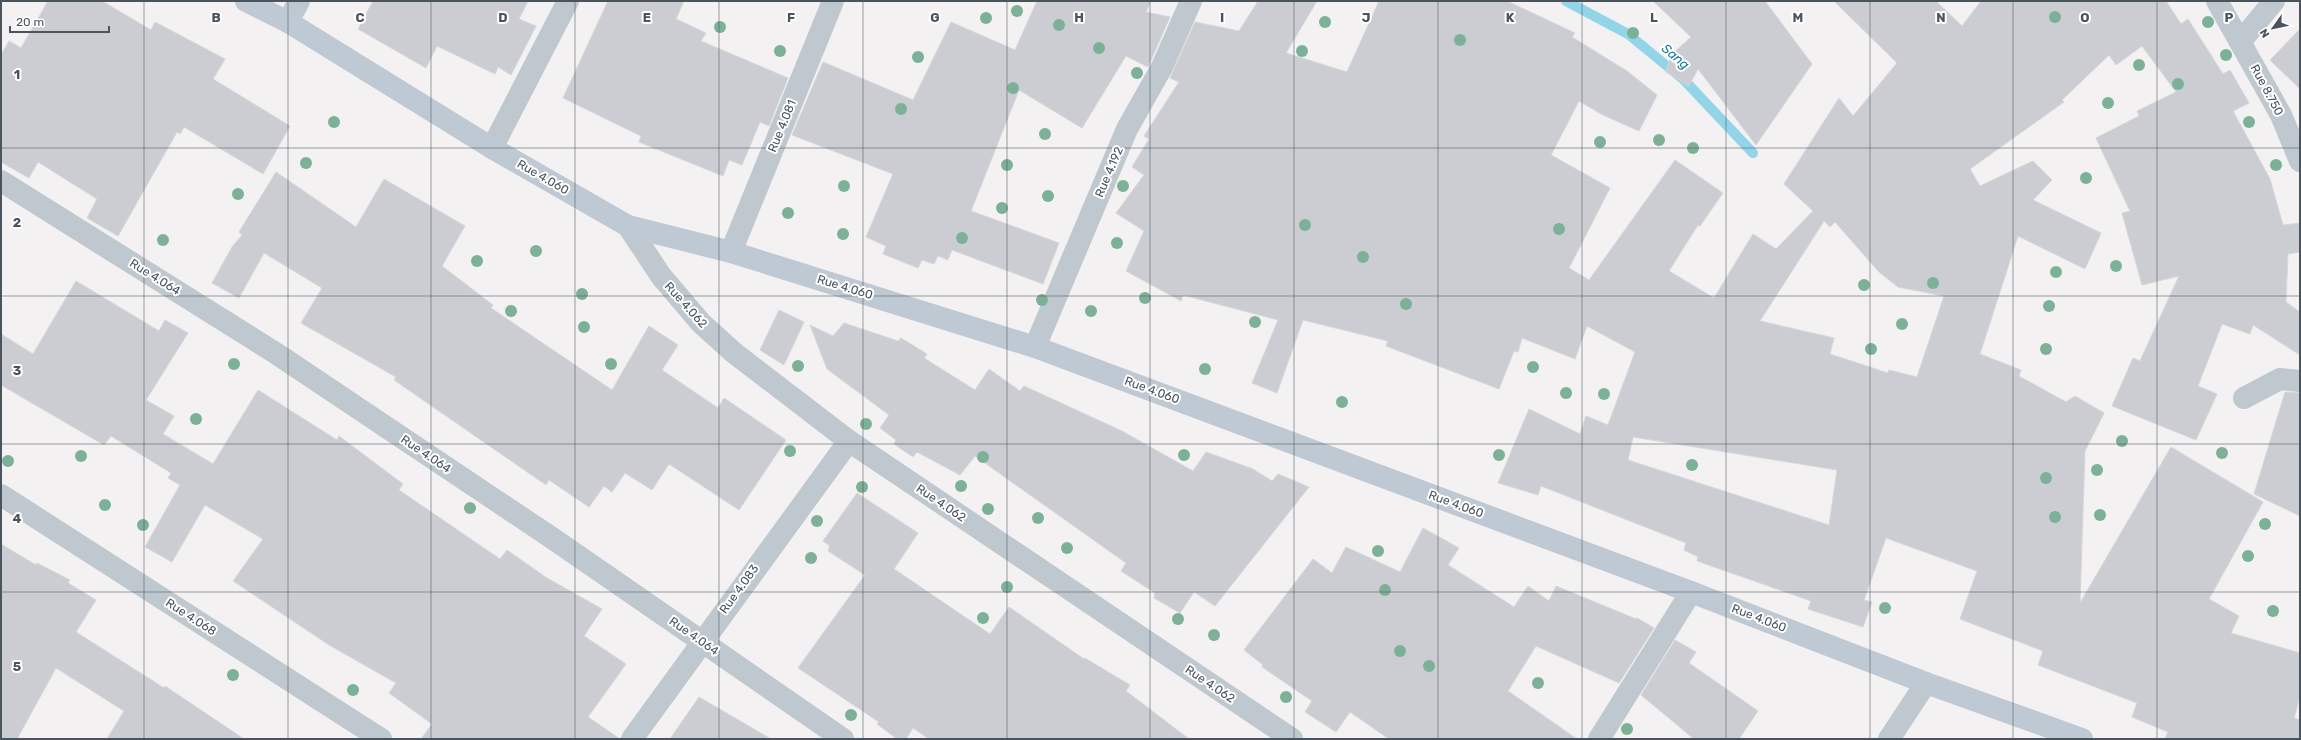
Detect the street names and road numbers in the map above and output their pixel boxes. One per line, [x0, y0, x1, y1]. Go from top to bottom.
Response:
street label: Rue 8.750 [2248, 62, 2286, 118]
street label: Rue 4.081 [765, 98, 799, 154]
street label: Rue 4.192 [1092, 145, 1126, 199]
street label: Rue 4.060 [515, 157, 571, 197]
street label: Rue 4.064 [127, 256, 183, 298]
street label: Rue 4.060 [816, 272, 874, 302]
street label: Rue 4.062 [662, 279, 710, 331]
street label: Rue 4.060 [1123, 374, 1181, 406]
street label: Rue 4.064 [398, 432, 454, 476]
street label: Rue 4.062 [914, 481, 968, 525]
street label: Rue 4.060 [1427, 488, 1485, 520]
street label: Rue 4.083 [716, 562, 762, 616]
street label: Rue 4.068 [163, 596, 219, 638]
street label: Rue 4.060 [1730, 601, 1788, 635]
street label: Rue 4.064 [667, 614, 722, 658]
street label: Rue 4.062 [1183, 662, 1237, 706]

